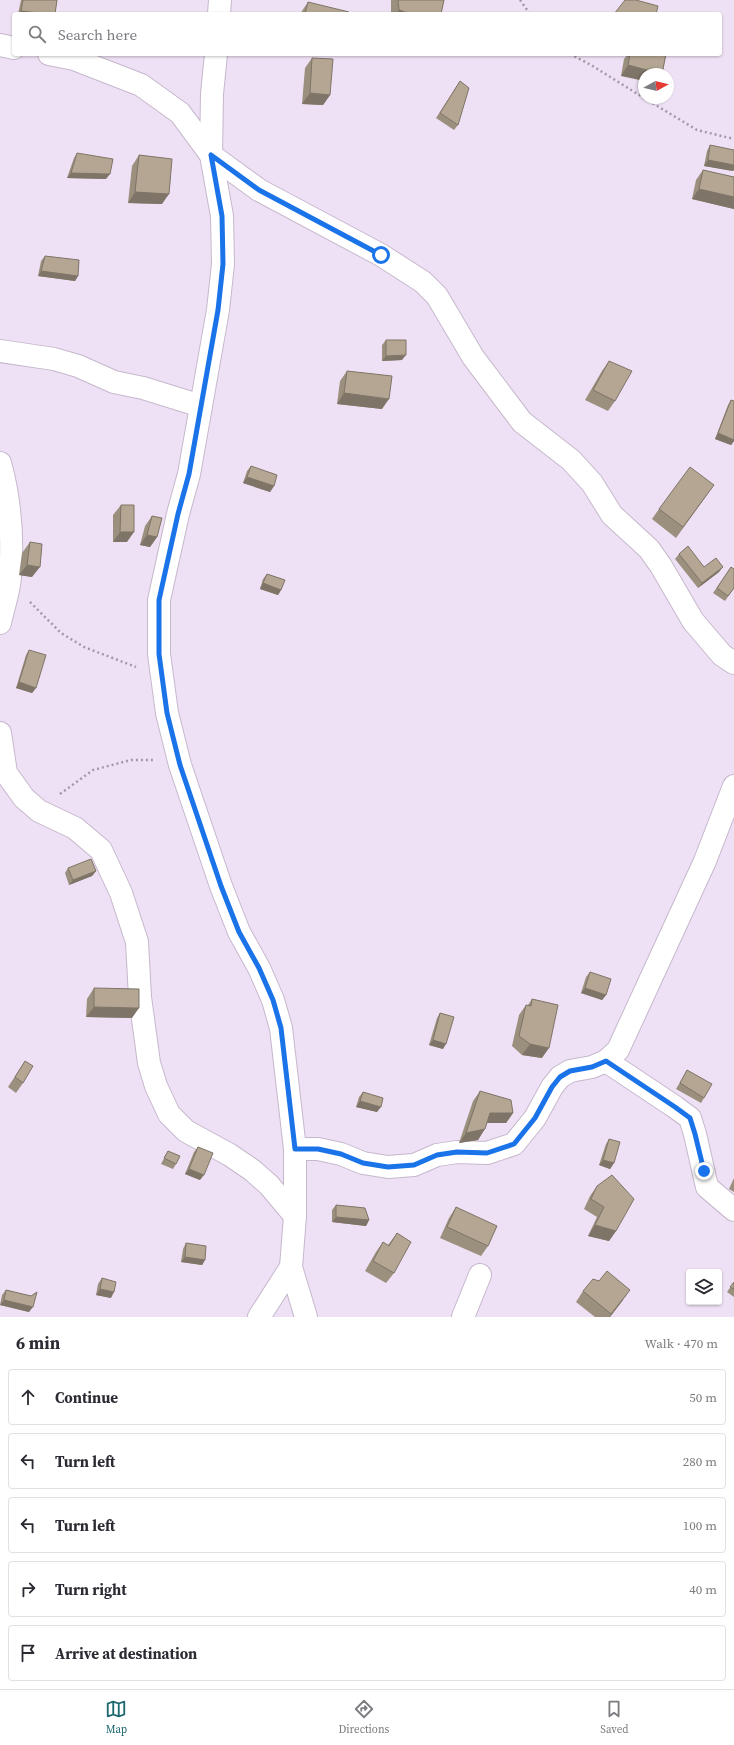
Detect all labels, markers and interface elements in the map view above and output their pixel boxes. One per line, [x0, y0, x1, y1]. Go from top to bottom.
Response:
search box [12, 12, 722, 56]
icon: search [26, 23, 48, 45]
text: Search here [58, 24, 137, 45]
north arrow [638, 68, 674, 104]
route start [372, 246, 390, 264]
route end [695, 1162, 713, 1180]
map controls [686, 1269, 722, 1305]
button: layers [686, 1269, 722, 1305]
text: 6 min [16, 1331, 60, 1355]
text: Walk · 470 m [645, 1335, 718, 1352]
icon: ahead [17, 1386, 39, 1408]
text: Continue [55, 1387, 118, 1408]
text: 50 m [689, 1389, 717, 1406]
icon: left [17, 1450, 39, 1472]
text: Turn left [55, 1451, 115, 1472]
text: 280 m [683, 1453, 717, 1470]
icon: left [17, 1514, 39, 1536]
text: Turn left [55, 1515, 115, 1536]
text: 100 m [683, 1517, 717, 1534]
icon: right [17, 1578, 39, 1600]
text: Turn right [55, 1579, 127, 1600]
text: 40 m [689, 1581, 717, 1598]
icon: arrive [17, 1642, 39, 1664]
text: Arrive at destination [55, 1643, 197, 1664]
tab: Map [105, 1698, 127, 1737]
tab: Directions [338, 1698, 389, 1737]
tab: Saved [600, 1698, 629, 1737]

